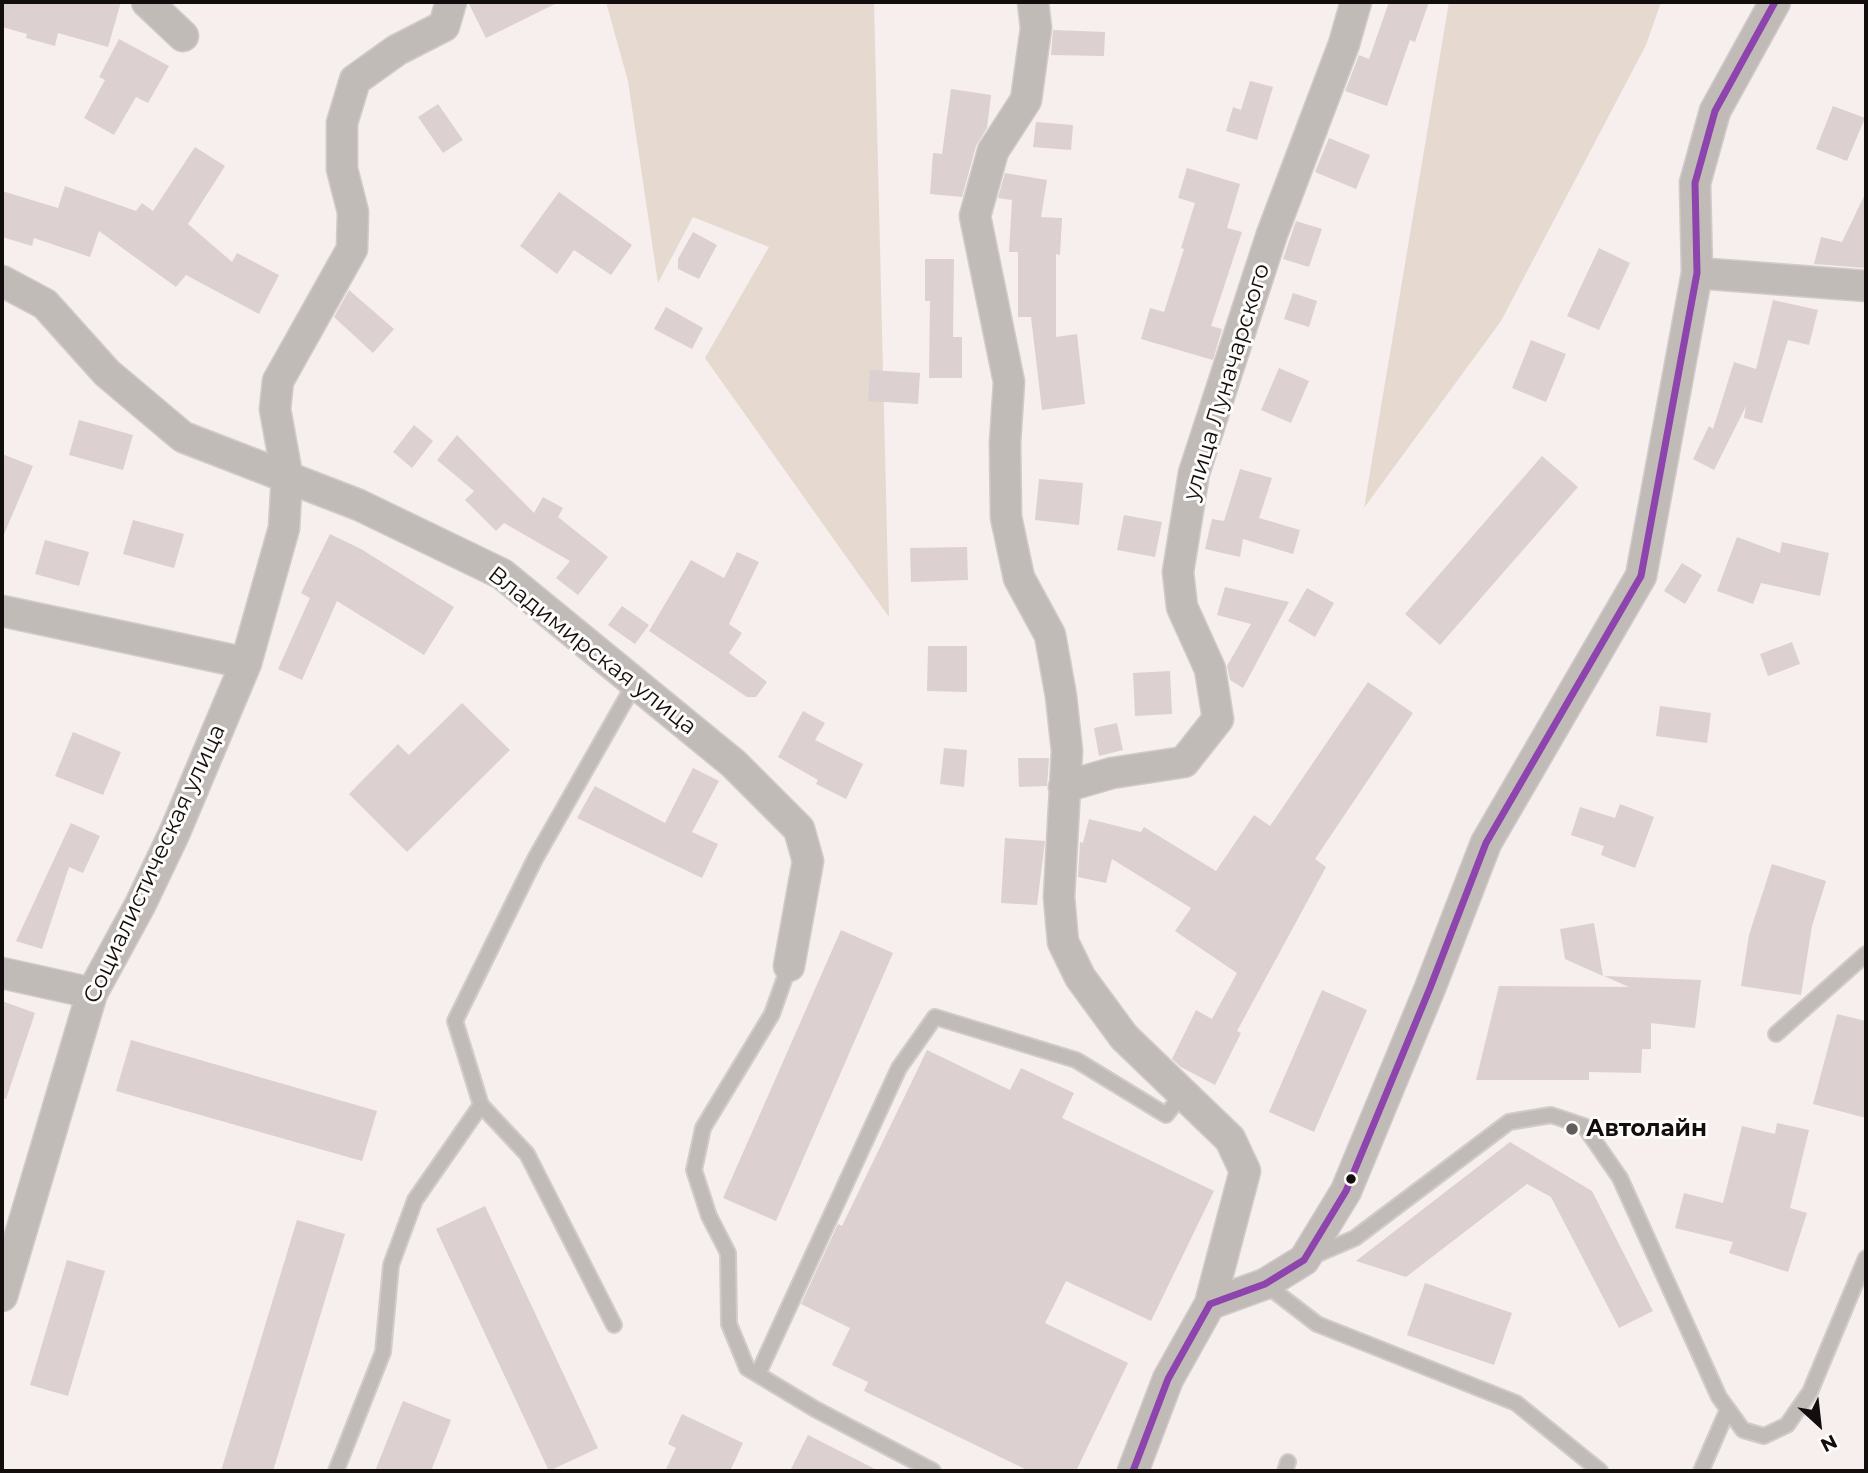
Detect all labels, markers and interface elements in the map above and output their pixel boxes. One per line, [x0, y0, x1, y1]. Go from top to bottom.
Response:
street label: улица Луначарского [1178, 260, 1276, 504]
street label: Владимирская улица [482, 561, 702, 741]
street label: Социалистическая улица [78, 720, 232, 1008]
place label: Автолайн [1586, 1115, 1707, 1143]
marker: Автолайн [1564, 1121, 1580, 1137]
unlabelled marker [1344, 1172, 1358, 1186]
north arrow [1784, 1389, 1854, 1459]
text: N [1817, 1429, 1841, 1457]

